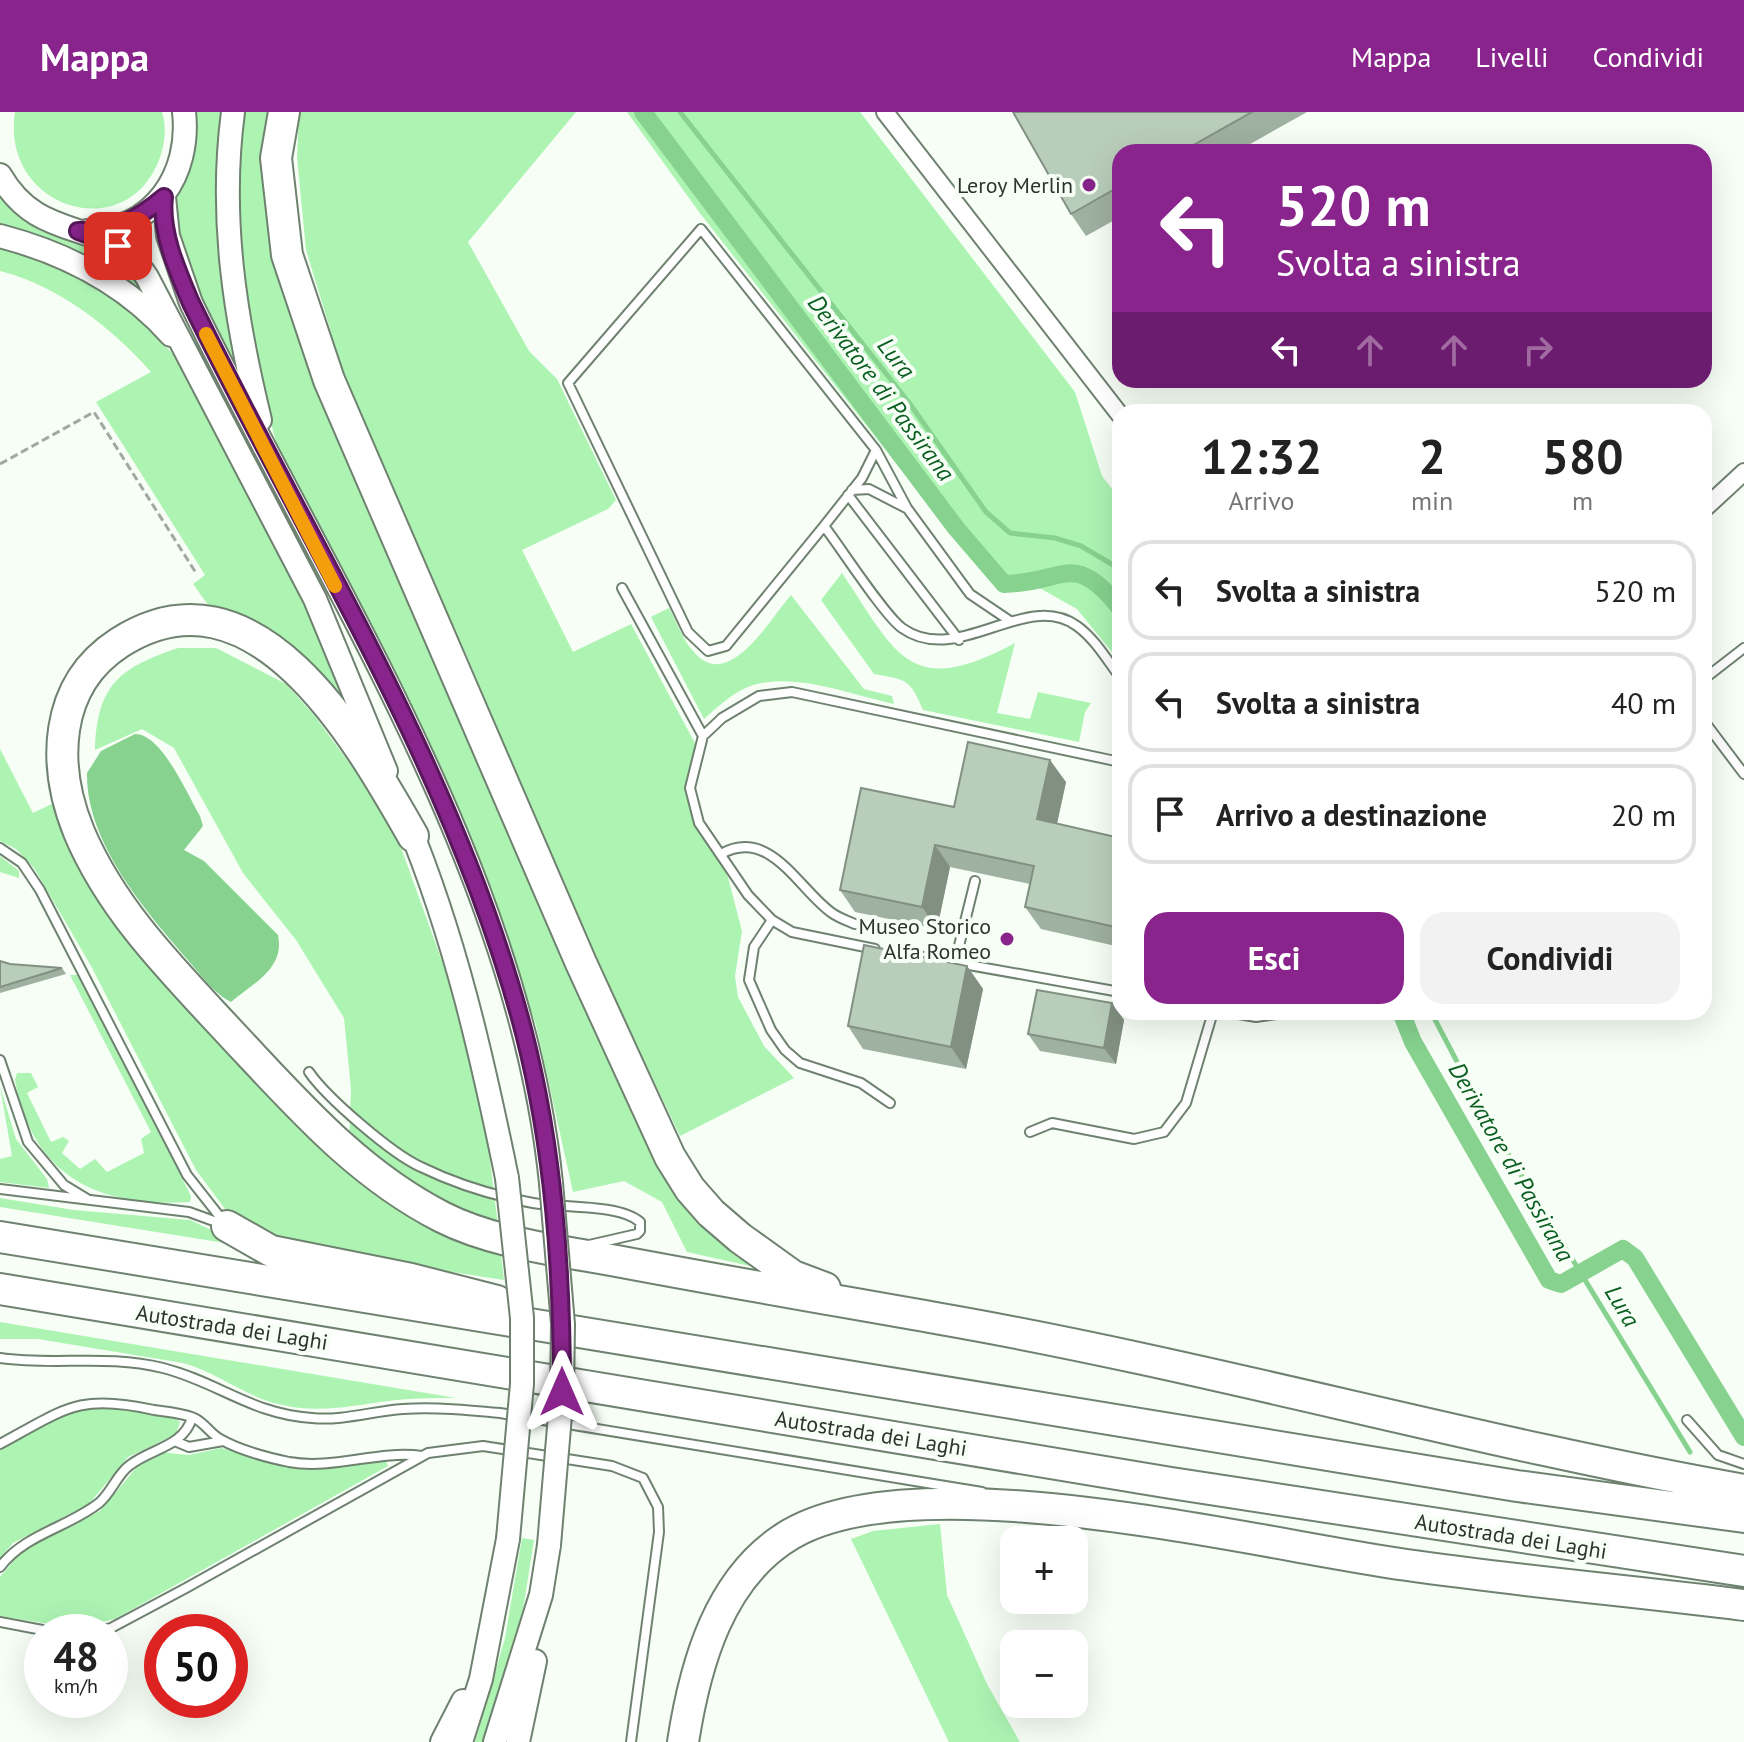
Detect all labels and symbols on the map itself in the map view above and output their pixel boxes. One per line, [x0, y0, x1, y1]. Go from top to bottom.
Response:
place label: Leroy Merlin [957, 171, 1073, 199]
marker: Leroy Merlin [1080, 176, 1098, 194]
pin [84, 212, 152, 280]
water label: Derivatore di Passirana [801, 288, 962, 487]
water label: Lura [871, 331, 922, 385]
place label: Museo Storico Alfa Romeo [859, 912, 991, 965]
marker: Museo Storico Alfa Romeo [998, 930, 1016, 948]
water label: Derivatore di Passirana [1442, 1056, 1581, 1267]
water label: Lura [1598, 1279, 1647, 1333]
street label: Autostrada dei Laghi [134, 1298, 330, 1356]
position arrow [520, 1350, 604, 1434]
street label: Autostrada dei Laghi [773, 1404, 969, 1462]
street label: Autostrada dei Laghi [1413, 1507, 1609, 1565]
speed limit sign: 50 [144, 1614, 248, 1718]

